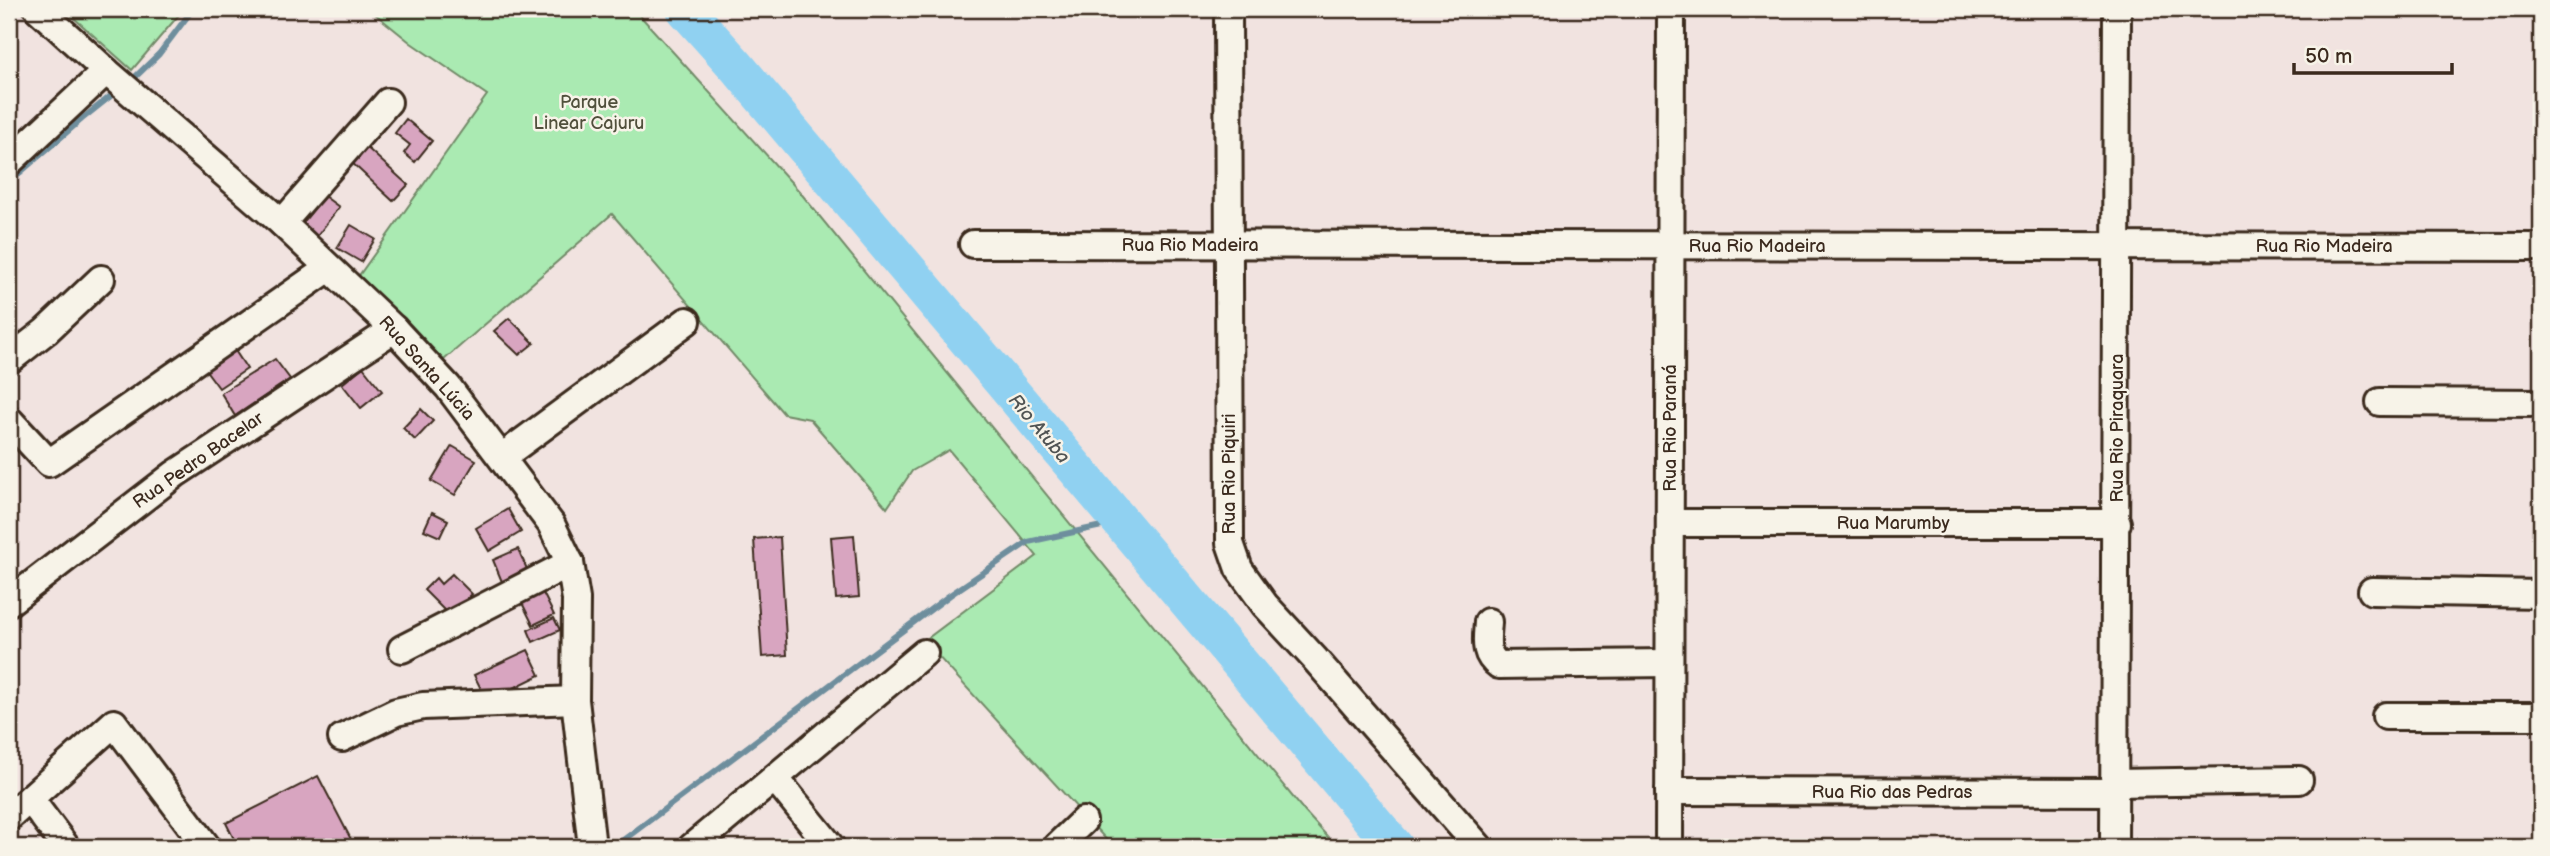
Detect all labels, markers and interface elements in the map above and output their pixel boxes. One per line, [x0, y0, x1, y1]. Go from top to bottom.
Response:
scale bar [2294, 32, 2452, 76]
text: 50 m [2305, 44, 2352, 69]
park label: Parque Linear Cajuru [534, 92, 644, 134]
street label: Rua Rio Madeira [1121, 235, 1259, 256]
street label: Rua Rio Madeira [1688, 236, 1826, 257]
street label: Rua Rio Madeira [2255, 236, 2393, 257]
street label: Rua Santa Lúcia [374, 312, 479, 425]
street label: Rua Rio Piraquara [2107, 354, 2128, 502]
street label: Rua Rio Paraná [1660, 364, 1681, 492]
water label: Rio Atuba [1003, 390, 1074, 468]
street label: Rua Pedro Bacelar [129, 407, 268, 513]
street label: Rua Rio Piquiri [1219, 414, 1240, 534]
street label: Rua Marumby [1836, 513, 1950, 534]
street label: Rua Rio das Pedras [1811, 782, 1973, 803]

